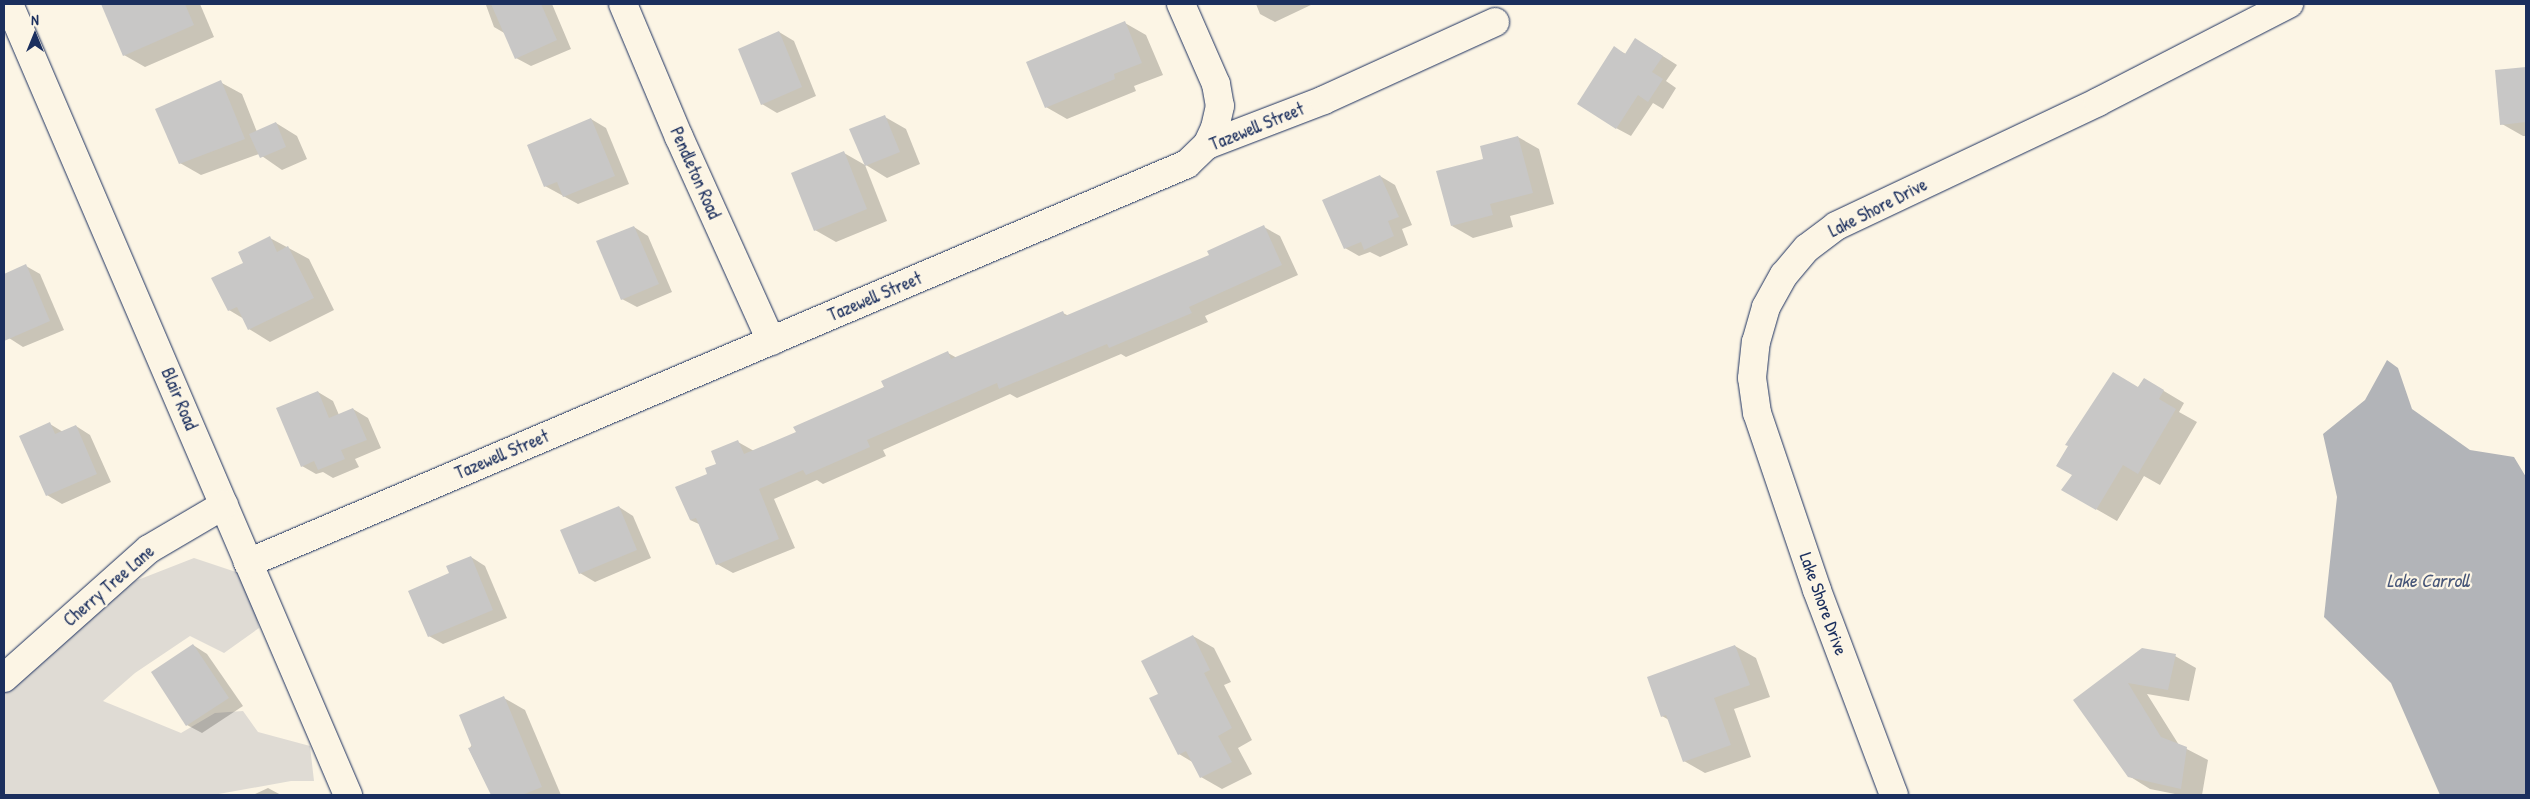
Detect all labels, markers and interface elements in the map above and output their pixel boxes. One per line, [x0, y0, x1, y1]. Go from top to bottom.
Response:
north arrow [10, 10, 60, 60]
text: N [31, 10, 39, 29]
street label: Tazewell Street [1207, 98, 1307, 156]
street label: Pendleton Road [665, 124, 725, 222]
street label: Lake Shore Drive [1825, 174, 1931, 242]
street label: Tazewell Street [825, 268, 925, 326]
street label: Blair Road [156, 365, 202, 433]
street label: Tazewell Street [452, 426, 552, 484]
street label: Cherry Tree Lane [59, 541, 159, 631]
street label: Lake Shore Drive [1794, 550, 1852, 658]
water label: Lake Carroll [2387, 570, 2469, 592]

